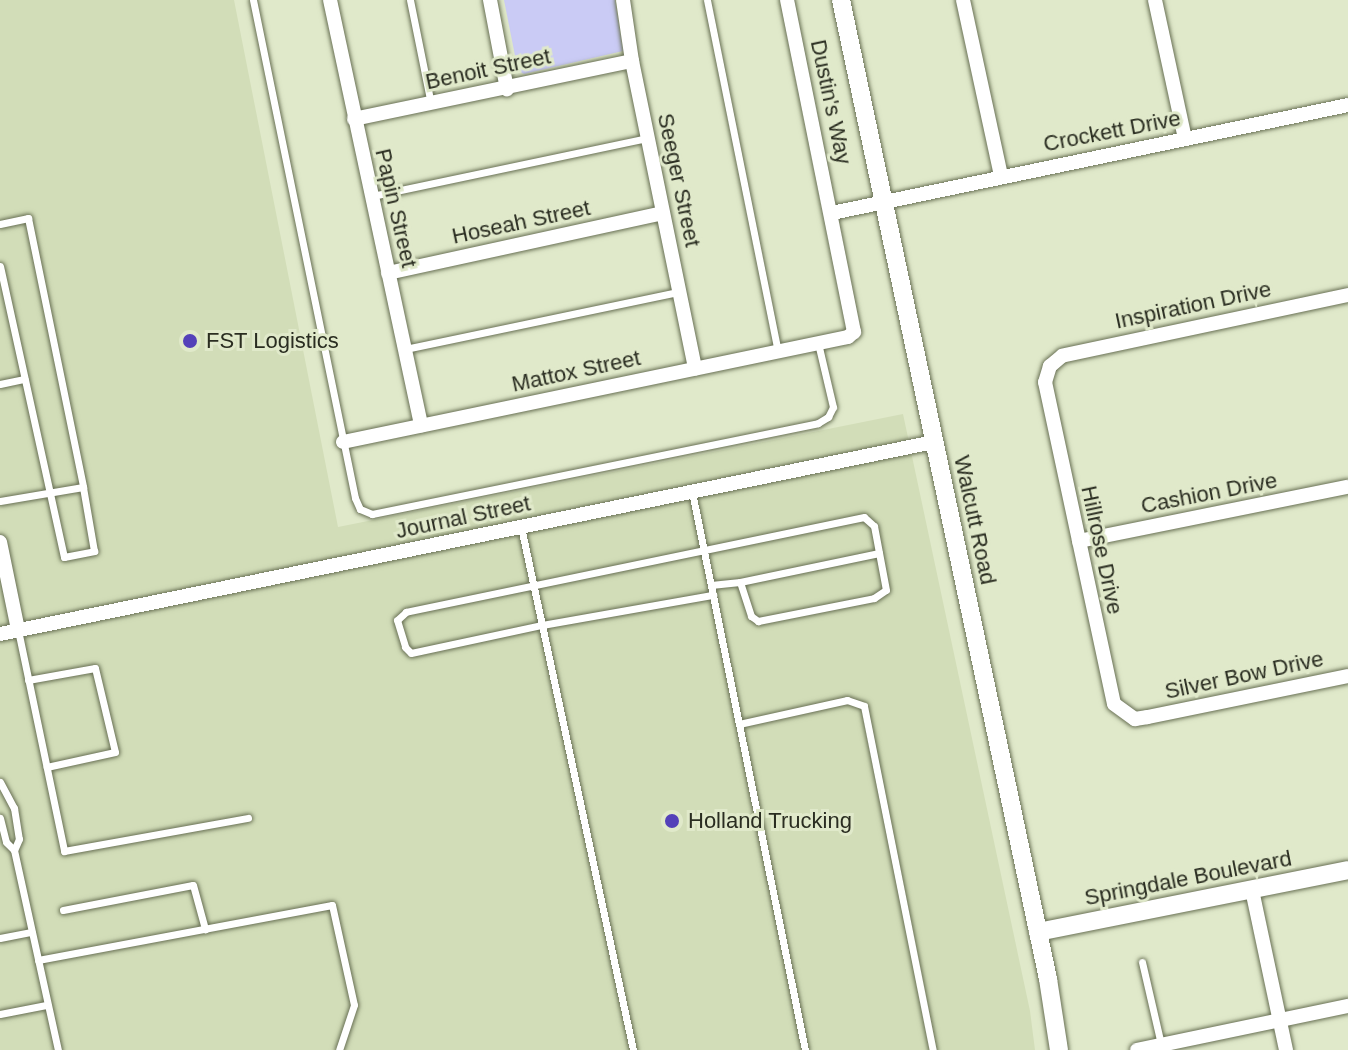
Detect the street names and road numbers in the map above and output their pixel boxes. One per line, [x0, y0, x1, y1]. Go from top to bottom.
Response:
street label: Dustin's Way [805, 37, 857, 167]
street label: Benoit Street [423, 43, 553, 95]
street label: Crockett Drive [1041, 105, 1183, 157]
street label: Seeger Street [652, 111, 706, 249]
street label: Papin Street [370, 146, 422, 270]
street label: Hoseah Street [449, 194, 593, 250]
street label: Inspiration Drive [1113, 276, 1273, 334]
street label: Mattox Street [509, 344, 643, 398]
street label: Walcutt Road [948, 453, 1002, 587]
street label: Cashion Drive [1139, 467, 1279, 519]
street label: Hillrose Drive [1075, 483, 1129, 617]
street label: Journal Street [393, 490, 533, 544]
street label: Silver Bow Drive [1162, 645, 1326, 705]
street label: Springdale Boulevard [1082, 845, 1294, 911]

